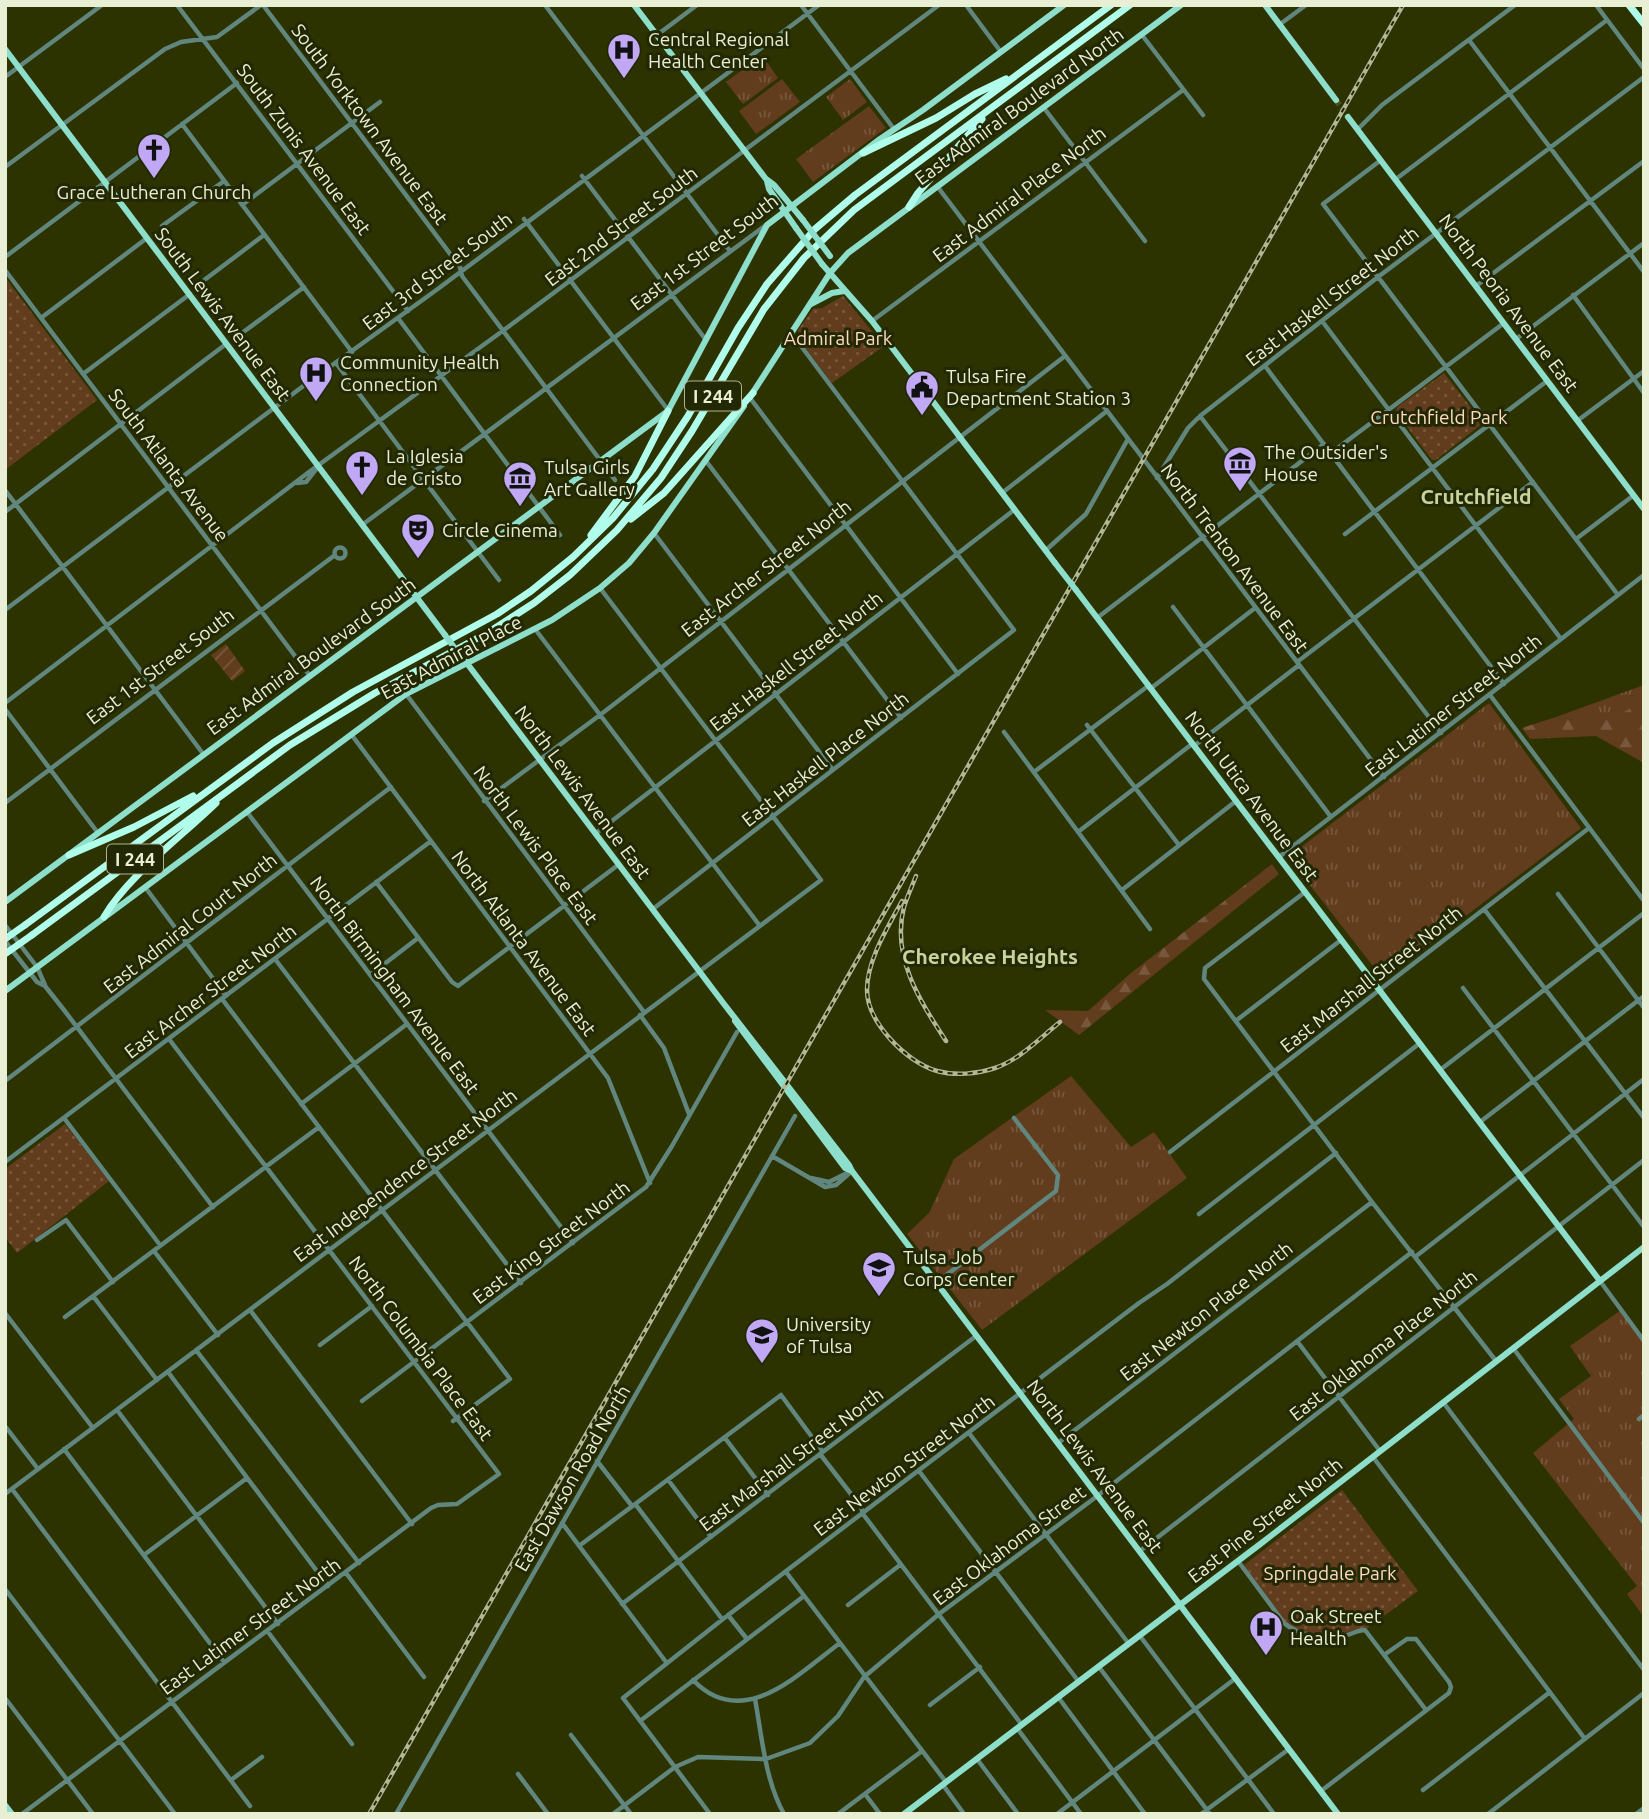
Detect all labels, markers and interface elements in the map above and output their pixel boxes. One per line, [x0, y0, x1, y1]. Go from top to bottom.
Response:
street label: South Yorktown Avenue East [287, 19, 453, 229]
street label: East Admiral Boulevard North [910, 23, 1128, 189]
place label: Central Regional Health Center [648, 28, 789, 72]
hospital icon: Central Regional Health Center [605, 31, 643, 80]
street label: South Zunis Avenue East [232, 59, 376, 239]
street label: East Admiral Place North [928, 122, 1110, 266]
church icon: Grace Lutheran Church [135, 131, 173, 180]
street label: East 2nd Street South [540, 162, 702, 290]
place label: Grace Lutheran Church [57, 181, 251, 203]
street label: East 1st Street South [626, 189, 782, 315]
street label: East 3rd Street South [358, 208, 516, 334]
street label: North Peoria Avenue East [1435, 210, 1584, 397]
street label: East Haskell Street North [1241, 222, 1423, 370]
street label: South Lewis Avenue East [151, 223, 296, 405]
park label: Admiral Park [784, 327, 893, 349]
place label: Community Health Connection [340, 351, 500, 395]
hospital icon: Community Health Connection [297, 354, 335, 403]
place label: Tulsa Fire Department Station 3 [946, 365, 1131, 409]
public building icon: Tulsa Fire Department Station 3 [903, 368, 941, 417]
road number: I 244 [685, 382, 741, 410]
street label: South Atlanta Avenue [104, 384, 234, 546]
park label: Crutchfield Park [1370, 406, 1508, 428]
place label: The Outsider's House [1264, 441, 1388, 485]
museum icon: The Outsider's House [1221, 444, 1259, 493]
place label: La Iglesia de Cristo [386, 445, 464, 489]
church icon: La Iglesia de Cristo [343, 448, 381, 497]
place label: Tulsa Girls Art Gallery [544, 456, 635, 500]
museum icon: Tulsa Girls Art Gallery [501, 459, 539, 508]
street label: North Trenton Avenue East [1157, 459, 1314, 657]
district label: Crutchfield [1420, 484, 1532, 508]
street label: East Archer Street North [677, 495, 855, 641]
theatre icon: Circle Cinema [399, 511, 437, 560]
place label: Circle Cinema [442, 519, 558, 541]
street label: East Admiral Boulevard South [202, 573, 420, 739]
street label: East Haskell Street North [705, 587, 887, 735]
street label: East 1st Street South [82, 603, 238, 729]
street label: East Admiral Place [377, 611, 525, 703]
street label: East Latimer Street North [1360, 629, 1546, 781]
street label: East Haskell Place North [737, 687, 913, 831]
street label: North Lewis Avenue East [511, 701, 656, 883]
street label: North Utica Avenue East [1181, 707, 1323, 886]
street label: North Lewis Place East [469, 761, 603, 929]
road number: I 244 [107, 844, 163, 874]
street label: North Atlanta Avenue East [447, 846, 601, 1040]
street label: East Admiral Court North [99, 848, 281, 998]
street label: North Birmingham Avenue East [306, 872, 484, 1099]
street label: East Marshall Street North [1276, 901, 1466, 1057]
street label: East Archer Street North [120, 919, 300, 1063]
district label: Cherokee Heights [902, 944, 1078, 968]
street label: East Independence Street North [289, 1084, 521, 1266]
street label: East King Street North [468, 1176, 634, 1308]
street label: East Newton Place North [1115, 1237, 1297, 1385]
place label: Tulsa Job Corps Center [903, 1246, 1015, 1290]
school or university icon: Tulsa Job Corps Center [860, 1249, 898, 1298]
street label: North Columbia Place East [344, 1251, 498, 1445]
street label: East Oklahoma Place North [1285, 1265, 1481, 1425]
place label: University of Tulsa [786, 1313, 871, 1357]
school or university icon: University of Tulsa [743, 1316, 781, 1365]
street label: North Lewis Avenue East [1023, 1375, 1168, 1557]
street label: East Dawson Road North [510, 1381, 634, 1575]
street label: East Marshall Street North [695, 1383, 887, 1535]
street label: East Newton Street North [809, 1390, 999, 1540]
street label: East Pine Street North [1183, 1453, 1347, 1587]
street label: East Oklahoma Street [928, 1480, 1090, 1609]
street label: East Latimer Street North [155, 1553, 345, 1699]
park label: Springdale Park [1263, 1562, 1397, 1584]
place label: Oak Street Health [1290, 1605, 1382, 1649]
hospital icon: Oak Street Health [1247, 1608, 1285, 1657]

